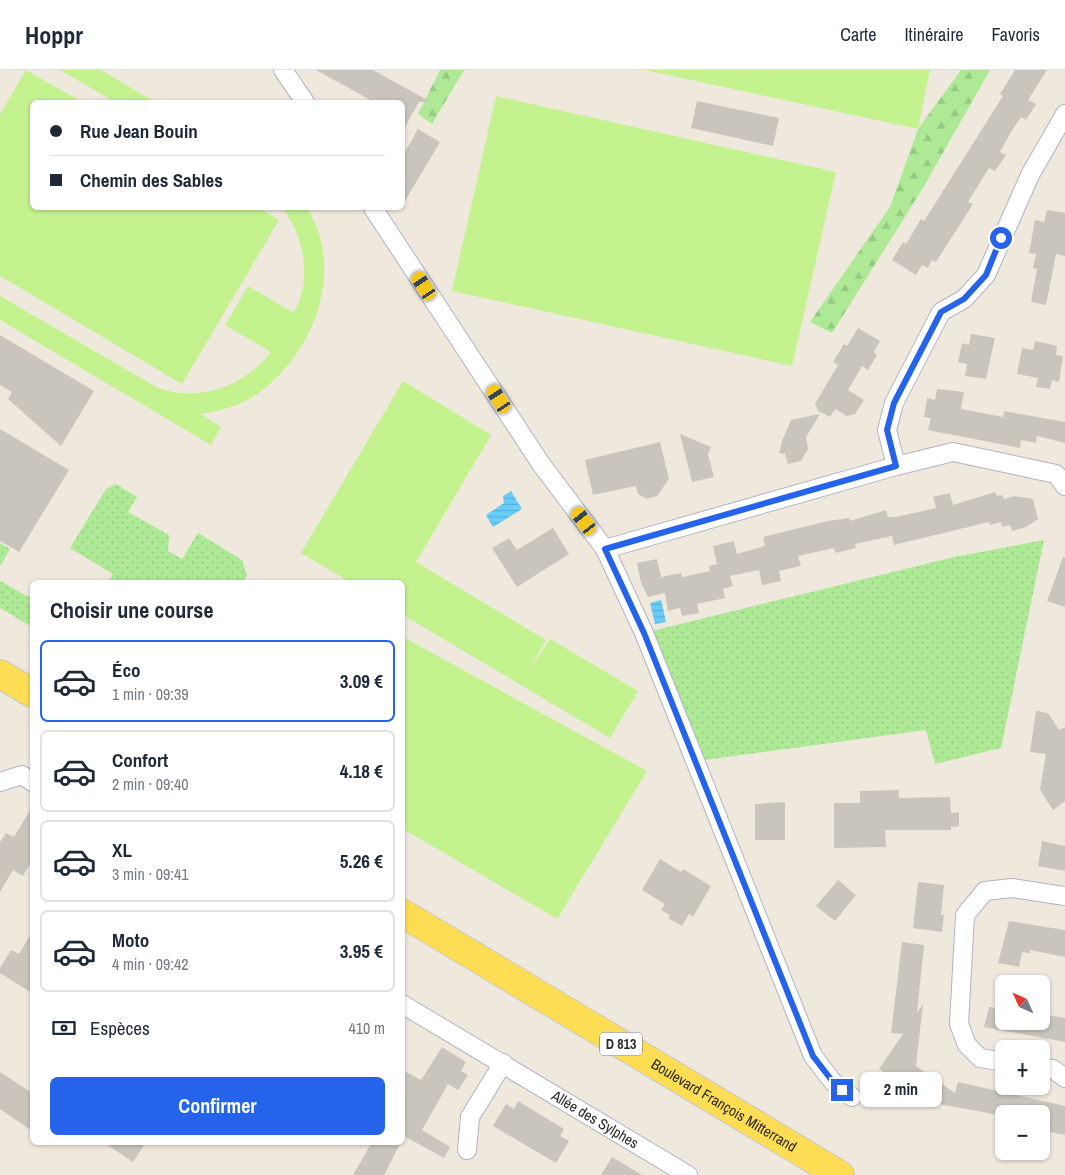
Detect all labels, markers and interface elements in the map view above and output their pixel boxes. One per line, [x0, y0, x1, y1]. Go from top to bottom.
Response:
text: Hoppr [25, 19, 83, 51]
text: Carte [840, 22, 876, 47]
text: Itinéraire [904, 22, 964, 47]
text: Favoris [992, 22, 1040, 47]
text: Rue Jean Bouin [80, 118, 198, 144]
text: Chemin des Sables [80, 167, 223, 193]
route start [990, 227, 1012, 249]
car [409, 269, 438, 303]
car [484, 382, 513, 416]
car [568, 505, 599, 537]
text: Choisir une course [50, 595, 213, 625]
text: Éco [112, 657, 141, 683]
icon: car [52, 659, 97, 704]
text: 3.09 € [340, 668, 383, 694]
text: 1 min · 09:39 [112, 683, 189, 705]
text: Confort [112, 747, 168, 773]
icon: car [52, 749, 97, 794]
text: 4.18 € [340, 758, 383, 784]
text: 2 min · 09:40 [112, 773, 189, 795]
text: XL [112, 837, 132, 863]
icon: car [52, 839, 97, 884]
text: 5.26 € [340, 848, 383, 874]
text: 3 min · 09:41 [112, 863, 189, 885]
text: Moto [112, 927, 149, 953]
icon: car [52, 929, 97, 974]
text: 3.95 € [340, 938, 383, 964]
text: 4 min · 09:42 [112, 953, 189, 975]
north arrow [995, 975, 1050, 1030]
map controls [995, 975, 1050, 1160]
icon: cash [50, 1014, 78, 1042]
text: Espèces [90, 1015, 150, 1041]
text: 410 m [349, 1017, 385, 1039]
road number: D 813 [600, 1032, 642, 1056]
button: + [995, 1040, 1050, 1095]
street label: Boulevard François Mitterrand [647, 1053, 801, 1157]
callout: 2 min [860, 1072, 942, 1108]
button: Confirmer [50, 1077, 385, 1135]
text: 2 min [884, 1078, 918, 1100]
route end [831, 1079, 853, 1101]
street label: Allée des Sylphes [547, 1084, 643, 1153]
button: − [995, 1105, 1050, 1160]

